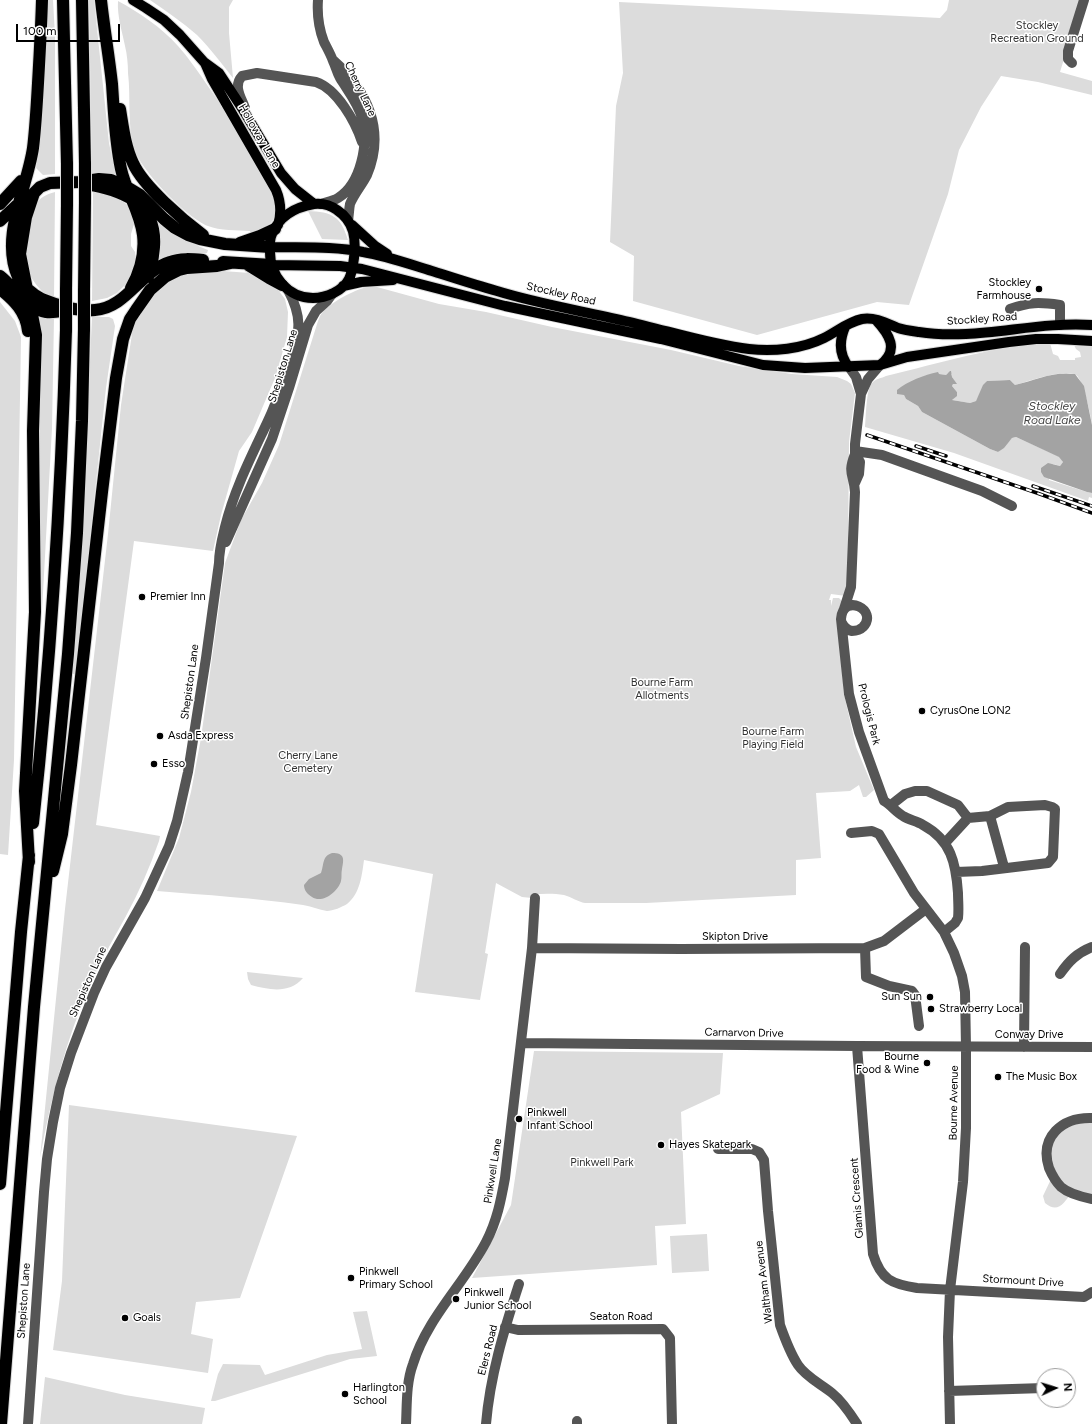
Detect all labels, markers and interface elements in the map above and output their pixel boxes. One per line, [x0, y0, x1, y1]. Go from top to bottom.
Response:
scale bar [18, 16, 122, 42]
park label: Stockley Recreation Ground [990, 19, 1084, 45]
text: 100 m [23, 24, 57, 38]
street label: Cherry Lane [341, 59, 379, 119]
street label: Holloway Lane [235, 102, 283, 170]
place label: Stockley Farmhouse [977, 276, 1031, 302]
street label: Stockley Road [525, 280, 597, 308]
marker: Stockley Farmhouse [1034, 284, 1044, 294]
street label: Stockley Road [946, 310, 1018, 328]
street label: Shepiston Lane [266, 328, 300, 404]
water label: Stockley Road Lake [1023, 399, 1081, 427]
place label: Premier Inn [150, 590, 206, 604]
marker: Premier Inn [137, 592, 147, 602]
street label: Shepiston Lane [178, 643, 202, 721]
park label: Bourne Farm Allotments [631, 676, 693, 702]
street label: Prologis Park [855, 682, 883, 746]
place label: CyrusOne LON2 [930, 704, 1011, 718]
marker: CyrusOne LON2 [917, 706, 927, 716]
park label: Bourne Farm Playing Field [742, 725, 804, 751]
place label: Asda Express [168, 729, 234, 743]
marker: Asda Express [155, 731, 165, 741]
park label: Cherry Lane Cemetery [278, 749, 338, 775]
place label: Esso [162, 757, 185, 771]
marker: Esso [149, 759, 159, 769]
street label: Skipton Drive [702, 930, 768, 944]
street label: Shepiston Lane [67, 945, 109, 1019]
place label: Sun Sun [881, 990, 922, 1004]
marker: Sun Sun [925, 992, 935, 1002]
place label: Strawberry Local [939, 1002, 1022, 1016]
marker: Strawberry Local [926, 1004, 936, 1014]
street label: Carnarvon Drive [704, 1026, 784, 1040]
street label: Conway Drive [995, 1028, 1063, 1042]
place label: Bourne Food & Wine [856, 1050, 919, 1076]
marker: Bourne Food & Wine [922, 1058, 932, 1068]
street label: Bourne Avenue [947, 1065, 961, 1141]
place label: The Music Box [1006, 1070, 1077, 1084]
marker: The Music Box [993, 1072, 1003, 1082]
place label: Pinkwell Infant School [527, 1106, 593, 1132]
marker: Pinkwell Infant School [514, 1114, 524, 1124]
street label: Pinkwell Lane [481, 1137, 505, 1205]
place label: Hayes Skatepark [669, 1138, 751, 1152]
marker: Hayes Skatepark [656, 1140, 666, 1150]
park label: Pinkwell Park [570, 1156, 634, 1170]
street label: Glamis Crescent [848, 1157, 866, 1239]
street label: Waltham Avenue [752, 1240, 776, 1324]
street label: Shepiston Lane [15, 1263, 33, 1339]
place label: Pinkwell Primary School [359, 1265, 433, 1291]
street label: Stormount Drive [982, 1272, 1064, 1290]
marker: Pinkwell Primary School [346, 1273, 356, 1283]
place label: Pinkwell Junior School [464, 1286, 531, 1312]
marker: Pinkwell Junior School [451, 1294, 461, 1304]
street label: Seaton Road [589, 1310, 653, 1324]
place label: Goals [133, 1311, 161, 1325]
marker: Goals [120, 1313, 130, 1323]
street label: Elers Road [475, 1323, 501, 1377]
north arrow [1036, 1368, 1076, 1408]
place label: Harlington School [353, 1381, 405, 1407]
text: N [1061, 1382, 1074, 1392]
marker: Harlington School [340, 1389, 350, 1399]

